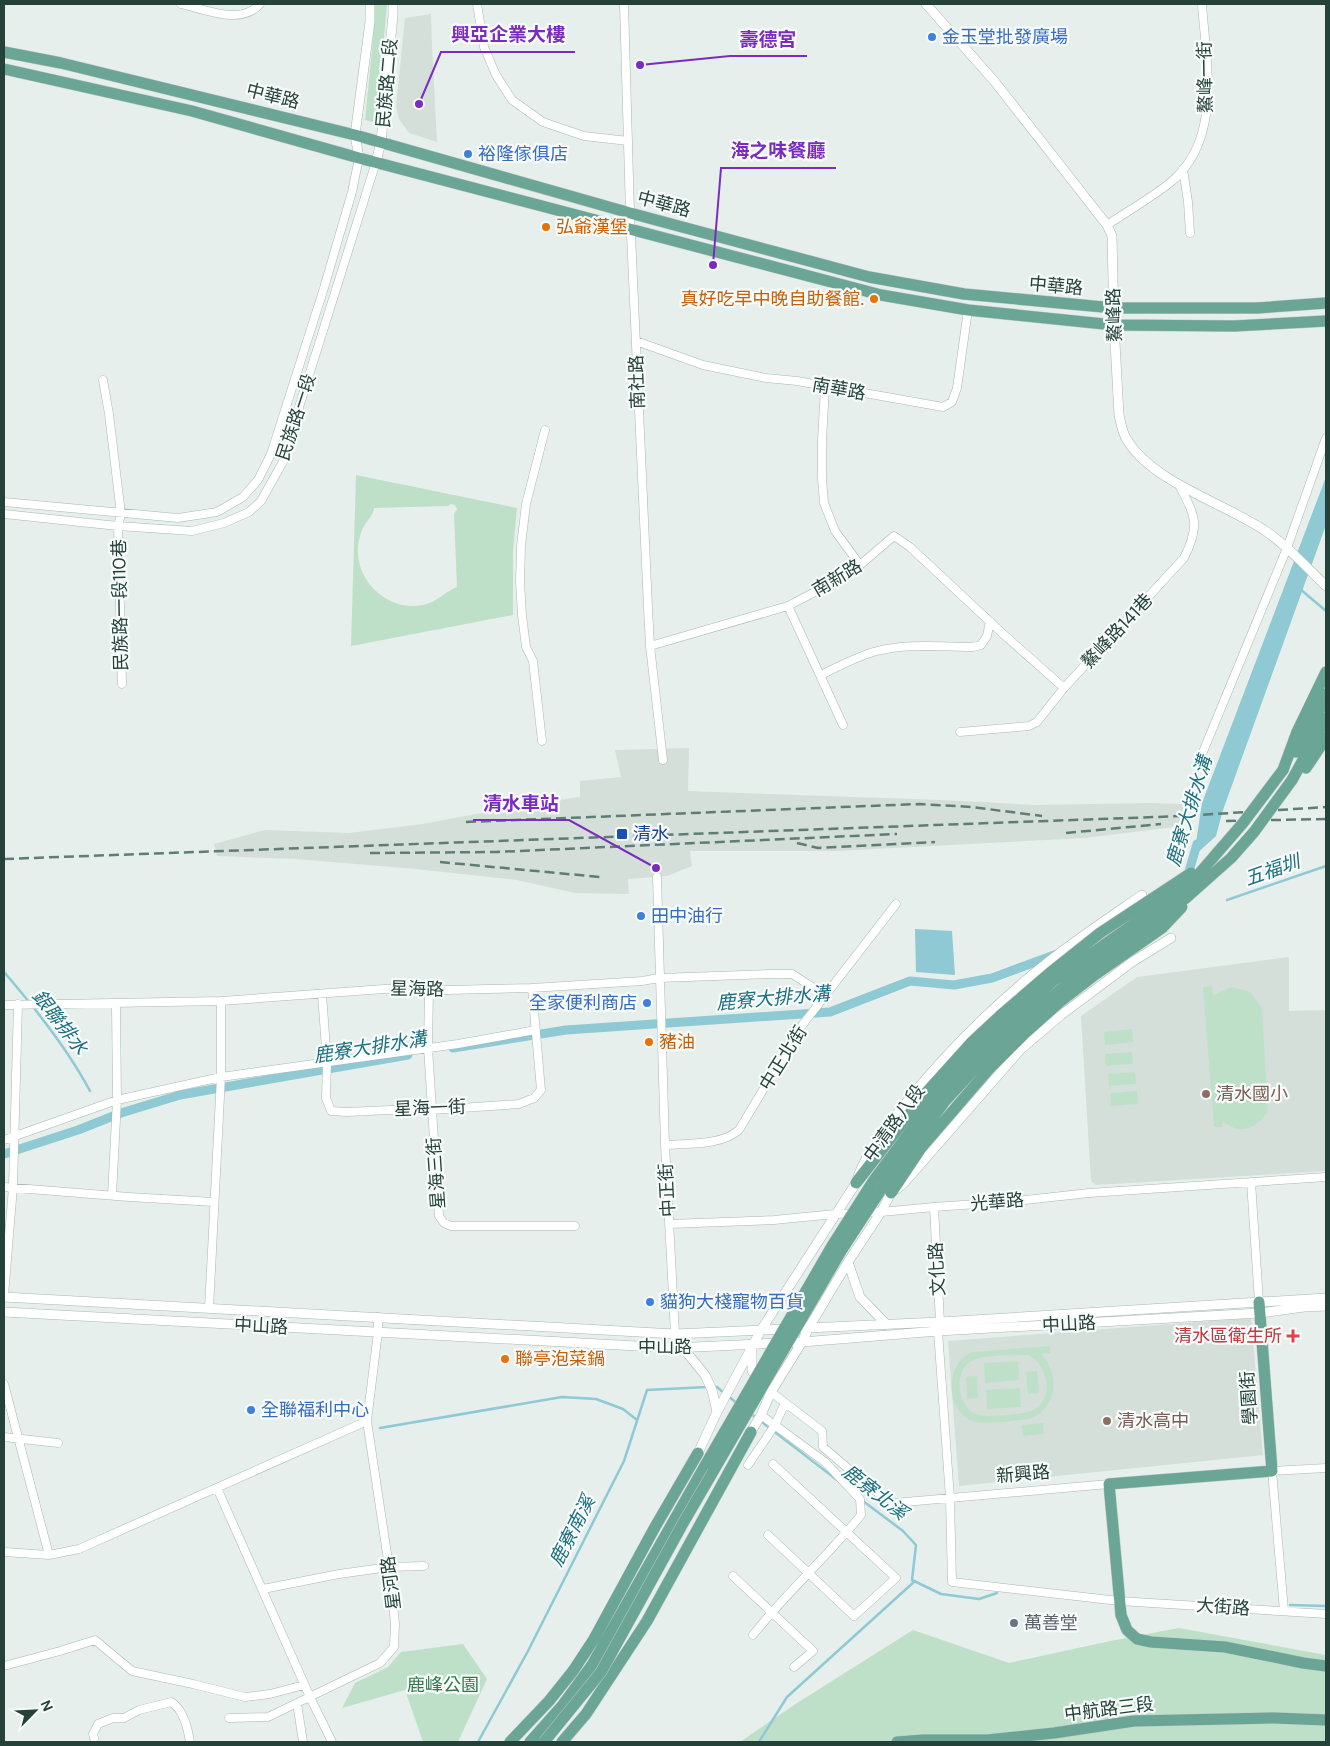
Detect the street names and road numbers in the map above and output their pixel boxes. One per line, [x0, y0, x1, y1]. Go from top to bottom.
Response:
street label: 民族路二段 [371, 37, 403, 129]
street label: 鰲峰一街 [1192, 41, 1218, 113]
street label: 中華路 [244, 78, 302, 114]
street label: 中華路 [635, 185, 693, 223]
street label: 中華路 [1028, 272, 1084, 300]
street label: 鰲峰路 [1101, 288, 1127, 342]
street label: 南社路 [624, 355, 650, 409]
street label: 民族路一段 [271, 370, 321, 464]
street label: 南華路 [810, 372, 868, 406]
street label: 民族路一段110巷 [107, 539, 133, 671]
street label: 南新路 [808, 554, 866, 602]
street label: 鰲峰路141巷 [1076, 588, 1158, 674]
street label: 星海路 [390, 977, 444, 1001]
street label: 中正北街 [754, 1021, 812, 1095]
street label: 中清路八段 [858, 1080, 930, 1166]
street label: 星海一街 [394, 1095, 466, 1121]
street label: 星海三街 [422, 1136, 450, 1210]
street label: 中正街 [654, 1162, 680, 1218]
street label: 光華路 [969, 1188, 1025, 1216]
street label: 文化路 [924, 1241, 950, 1297]
street label: 中山路 [1041, 1311, 1097, 1337]
street label: 中山路 [233, 1313, 289, 1339]
street label: 中山路 [638, 1335, 692, 1359]
street label: 學園街 [1235, 1370, 1263, 1426]
street label: 新興路 [995, 1460, 1051, 1488]
street label: 星河路 [376, 1555, 406, 1611]
street label: 大街路 [1195, 1593, 1251, 1621]
street label: 中航路三段 [1063, 1692, 1155, 1726]

